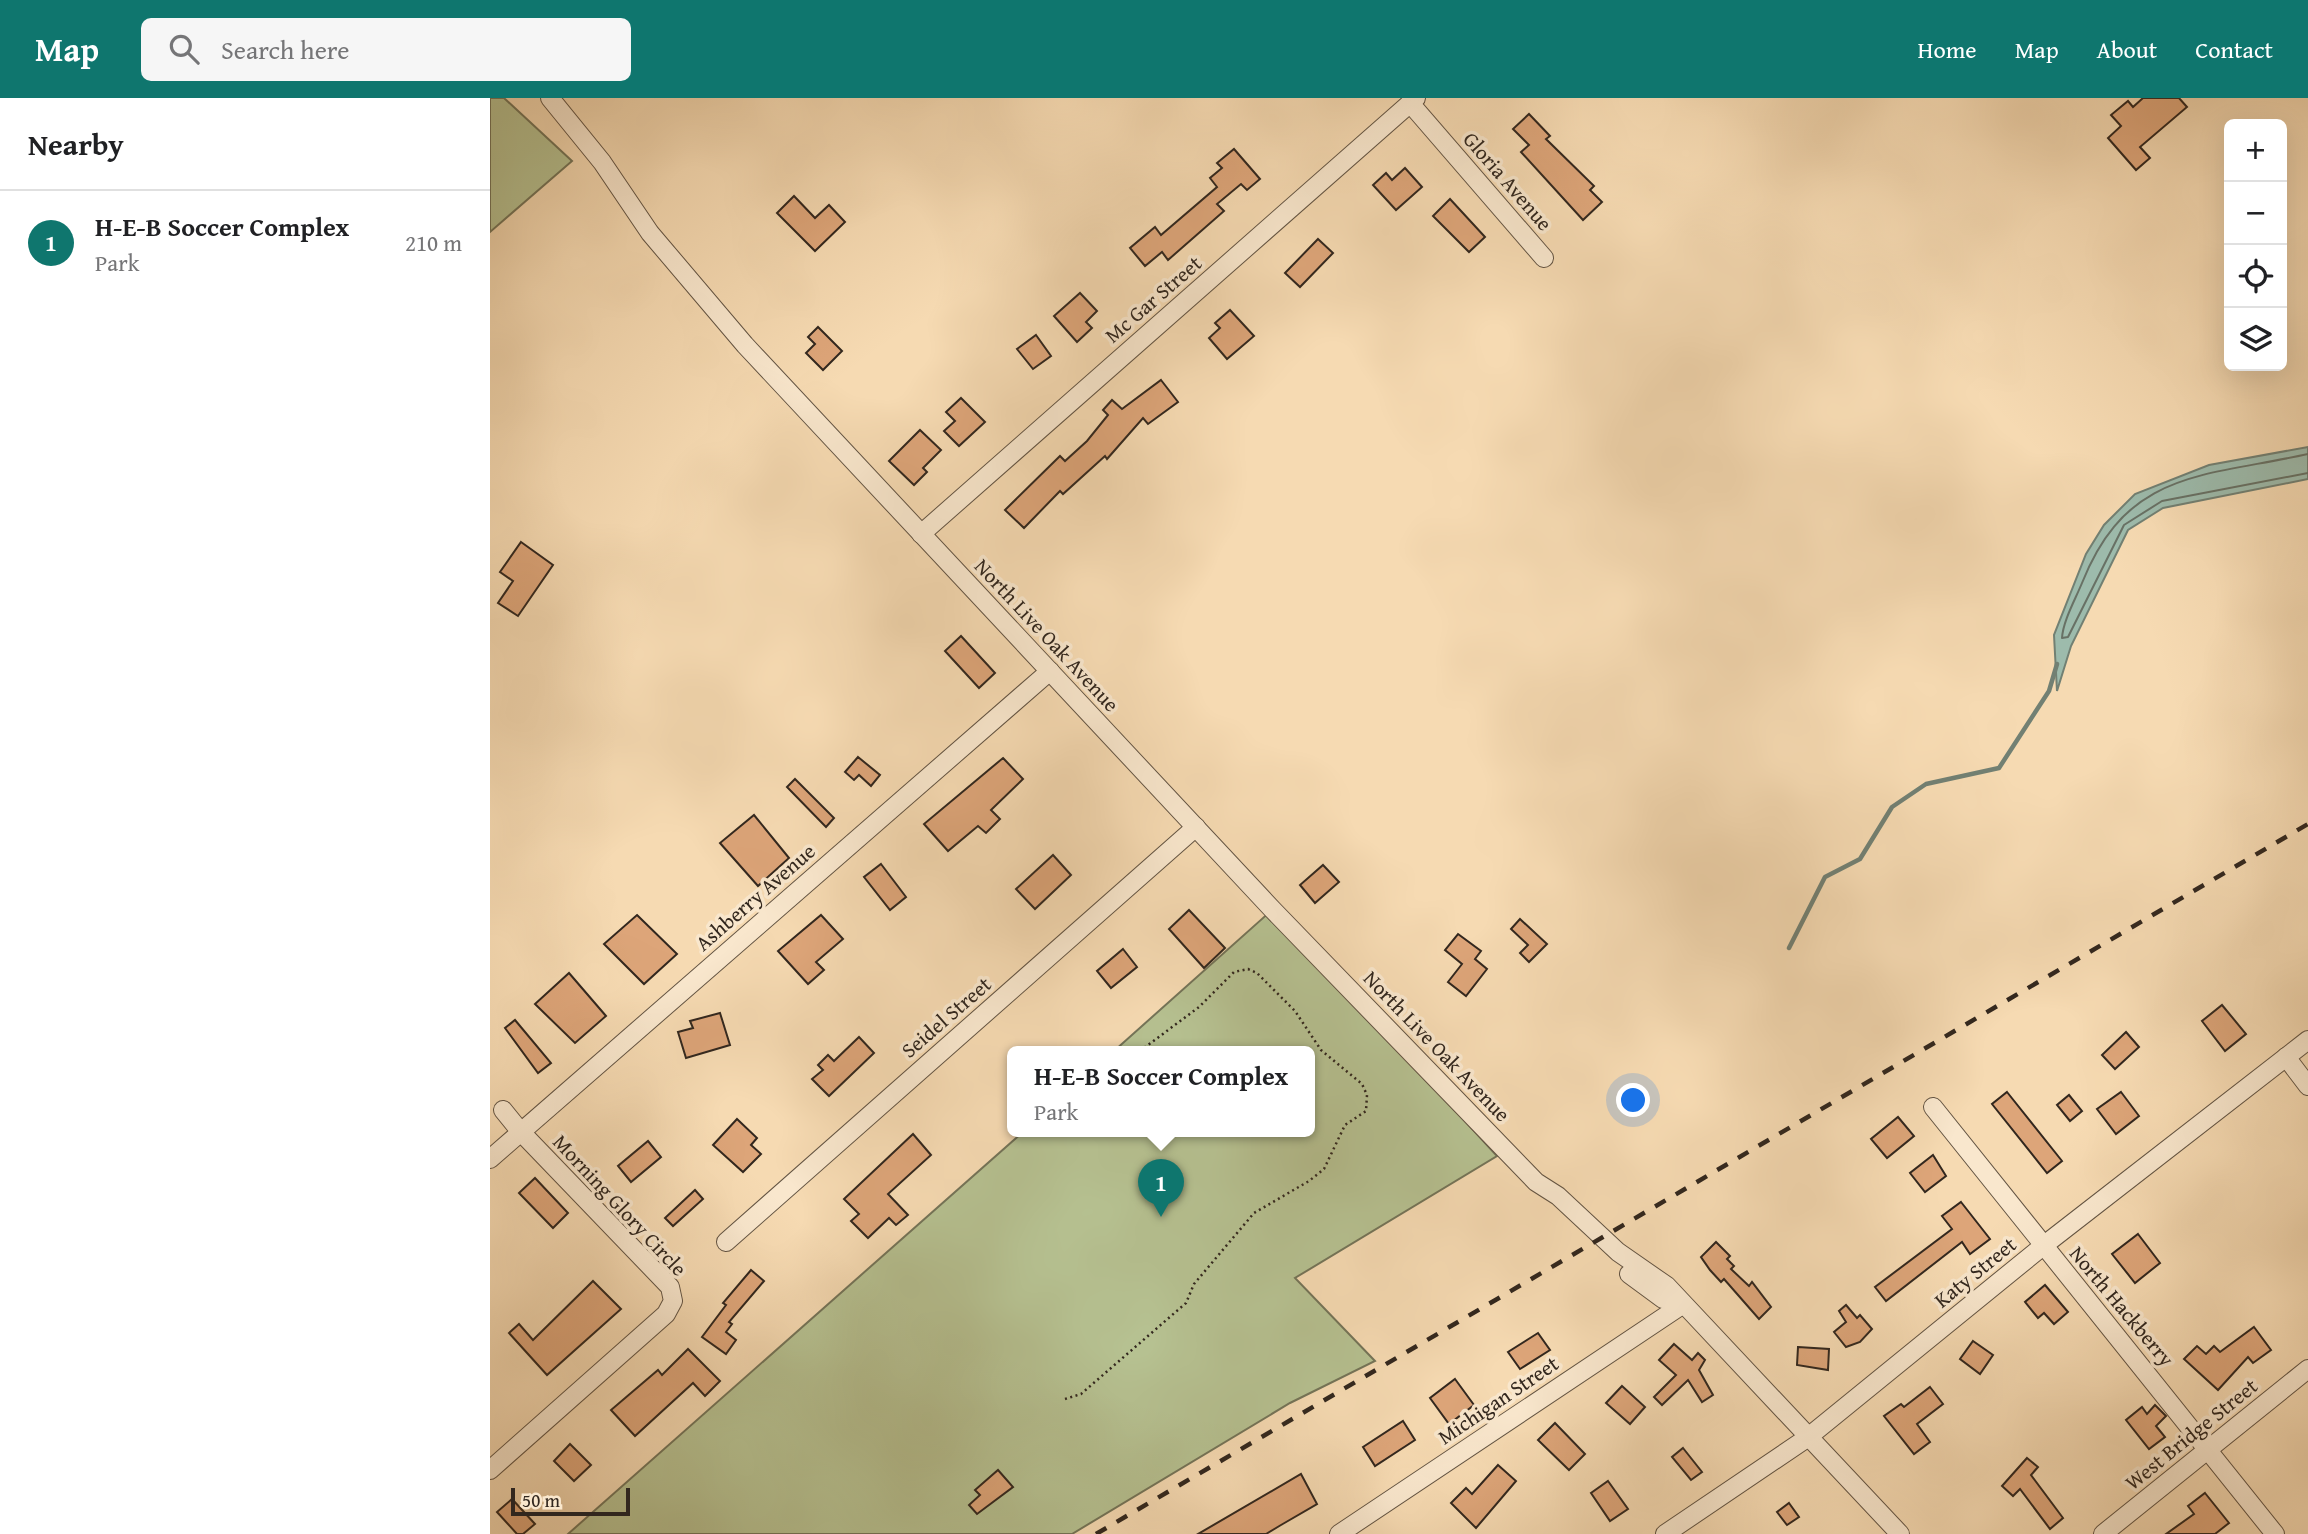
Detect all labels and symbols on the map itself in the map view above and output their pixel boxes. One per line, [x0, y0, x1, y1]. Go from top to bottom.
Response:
street label: Gloria Avenue [1456, 125, 1560, 238]
street label: Mc Gar Street [1098, 248, 1209, 350]
street label: North Live Oak Avenue [967, 551, 1127, 719]
street label: Ashberry Avenue [688, 836, 822, 958]
street label: North Live Oak Avenue [1356, 963, 1518, 1129]
street label: Seidel Street [894, 969, 998, 1065]
your location [1616, 1083, 1650, 1117]
street label: Morning Glory Circle [546, 1127, 694, 1283]
pin: 1 [1138, 1159, 1184, 1217]
street label: Katy Street [1927, 1229, 2023, 1315]
street label: North Hackberry [2062, 1239, 2182, 1373]
street label: Michigan Street [1431, 1348, 1565, 1452]
street label: West Bridge Street [2118, 1370, 2265, 1497]
scale bar [511, 1485, 630, 1517]

